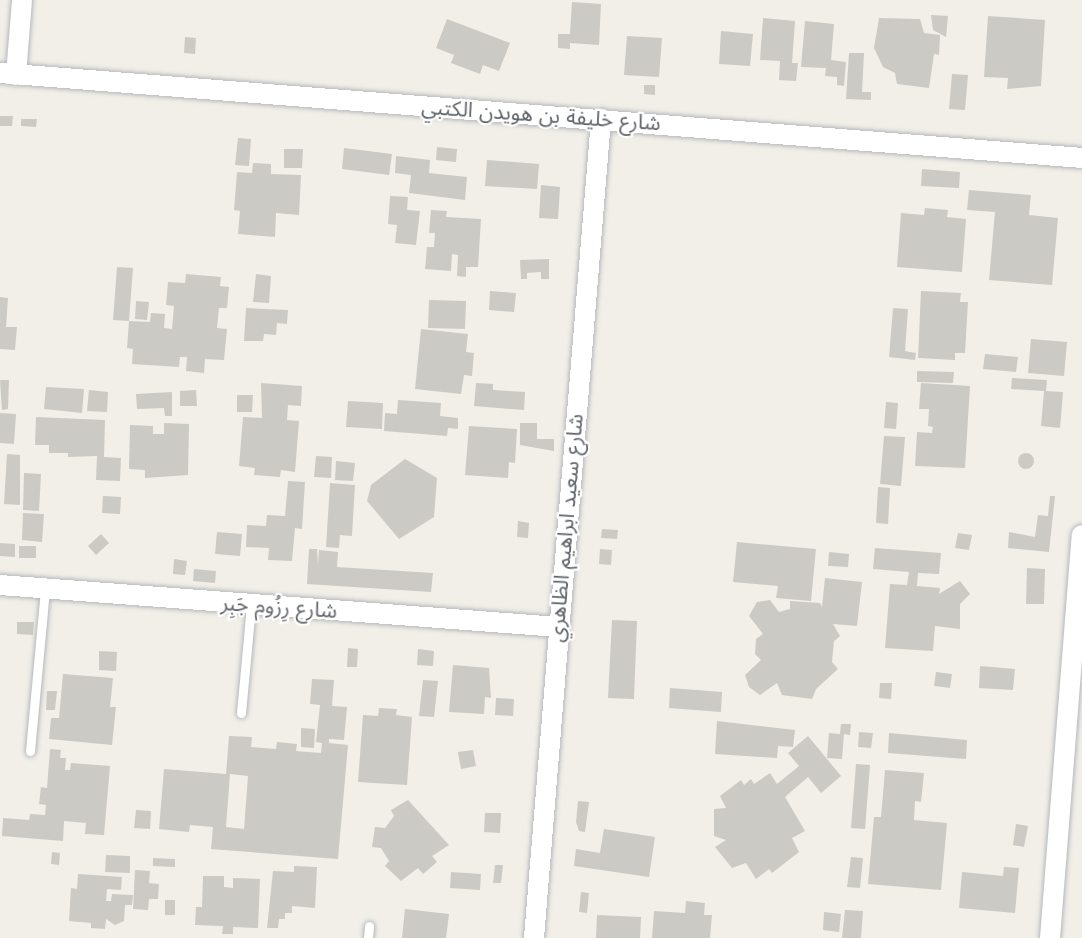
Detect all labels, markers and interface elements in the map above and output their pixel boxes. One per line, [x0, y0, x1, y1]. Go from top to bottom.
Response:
street label: شارع خليفة بن هويدن الكتبي [421, 94, 661, 136]
street label: شارع سعيد ابراهيم الظاهري [543, 413, 589, 643]
street label: شارع رِزُوم جَبِر [220, 590, 338, 624]

